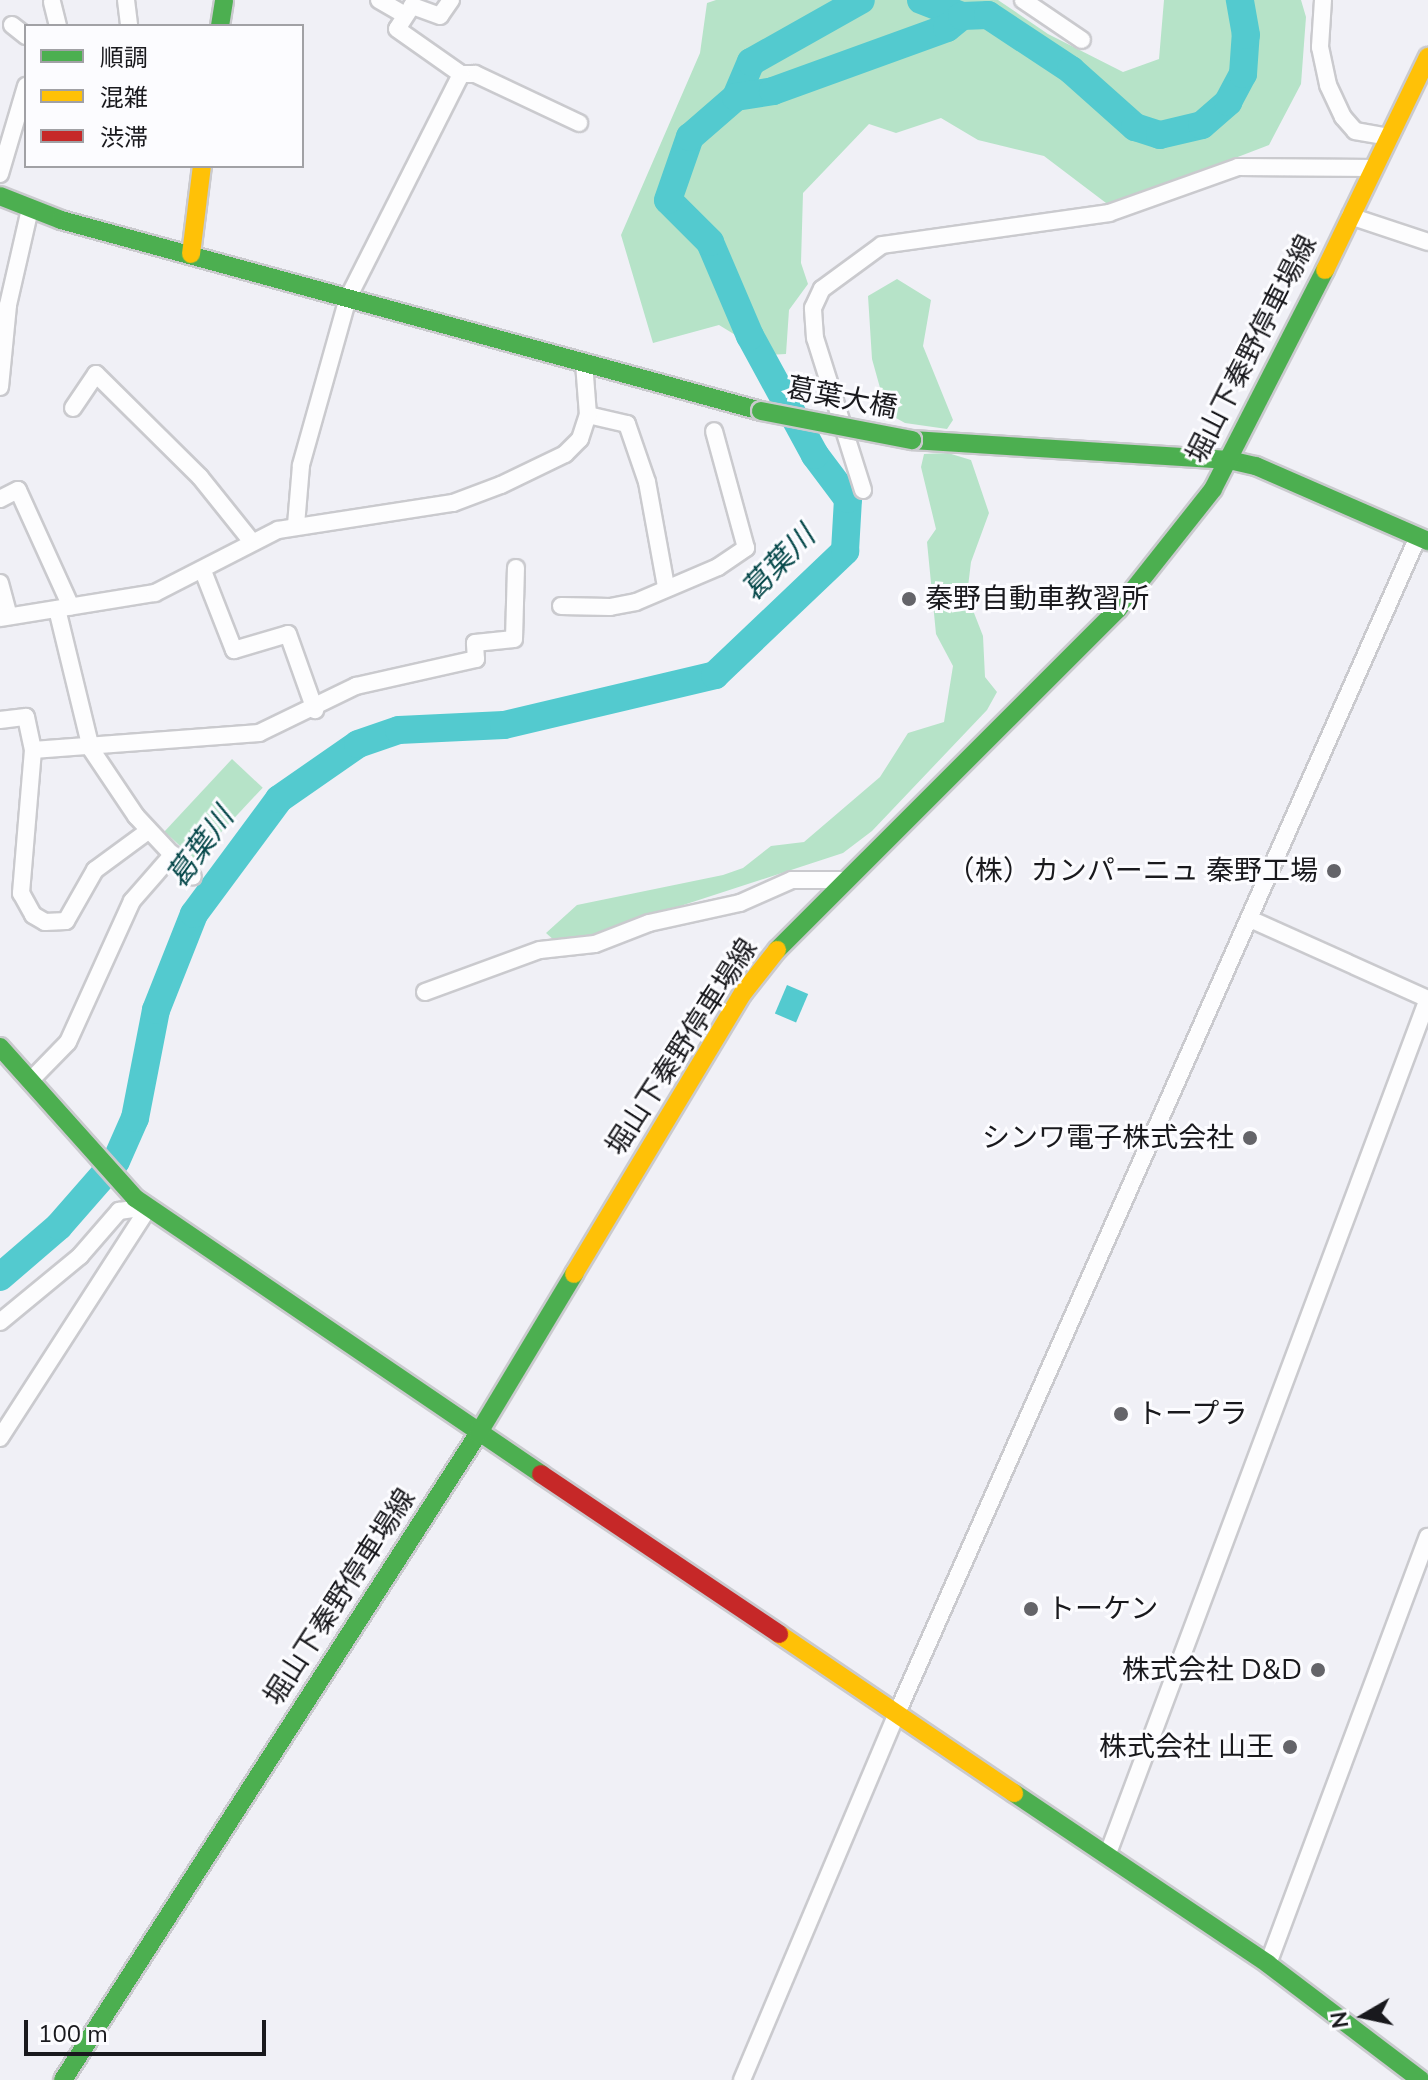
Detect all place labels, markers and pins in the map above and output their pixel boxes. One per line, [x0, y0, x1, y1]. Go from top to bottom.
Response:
place label: 秦野自動車教習所 [925, 582, 1149, 616]
marker: 秦野自動車教習所 [900, 590, 918, 608]
place label: （株）カンパーニュ 秦野工場 [947, 854, 1318, 888]
marker: （株）カンパーニュ 秦野工場 [1325, 862, 1343, 880]
place label: シンワ電子株式会社 [982, 1121, 1234, 1155]
marker: シンワ電子株式会社 [1241, 1129, 1259, 1147]
place label: トープラ [1137, 1397, 1249, 1431]
marker: トープラ [1112, 1405, 1130, 1423]
place label: トーケン [1047, 1592, 1159, 1626]
marker: トーケン [1022, 1600, 1040, 1618]
place label: 株式会社 D&D [1122, 1653, 1302, 1687]
marker: 株式会社 D&D [1309, 1661, 1327, 1679]
place label: 株式会社 山王 [1099, 1730, 1274, 1764]
marker: 株式会社 山王 [1281, 1738, 1299, 1756]

